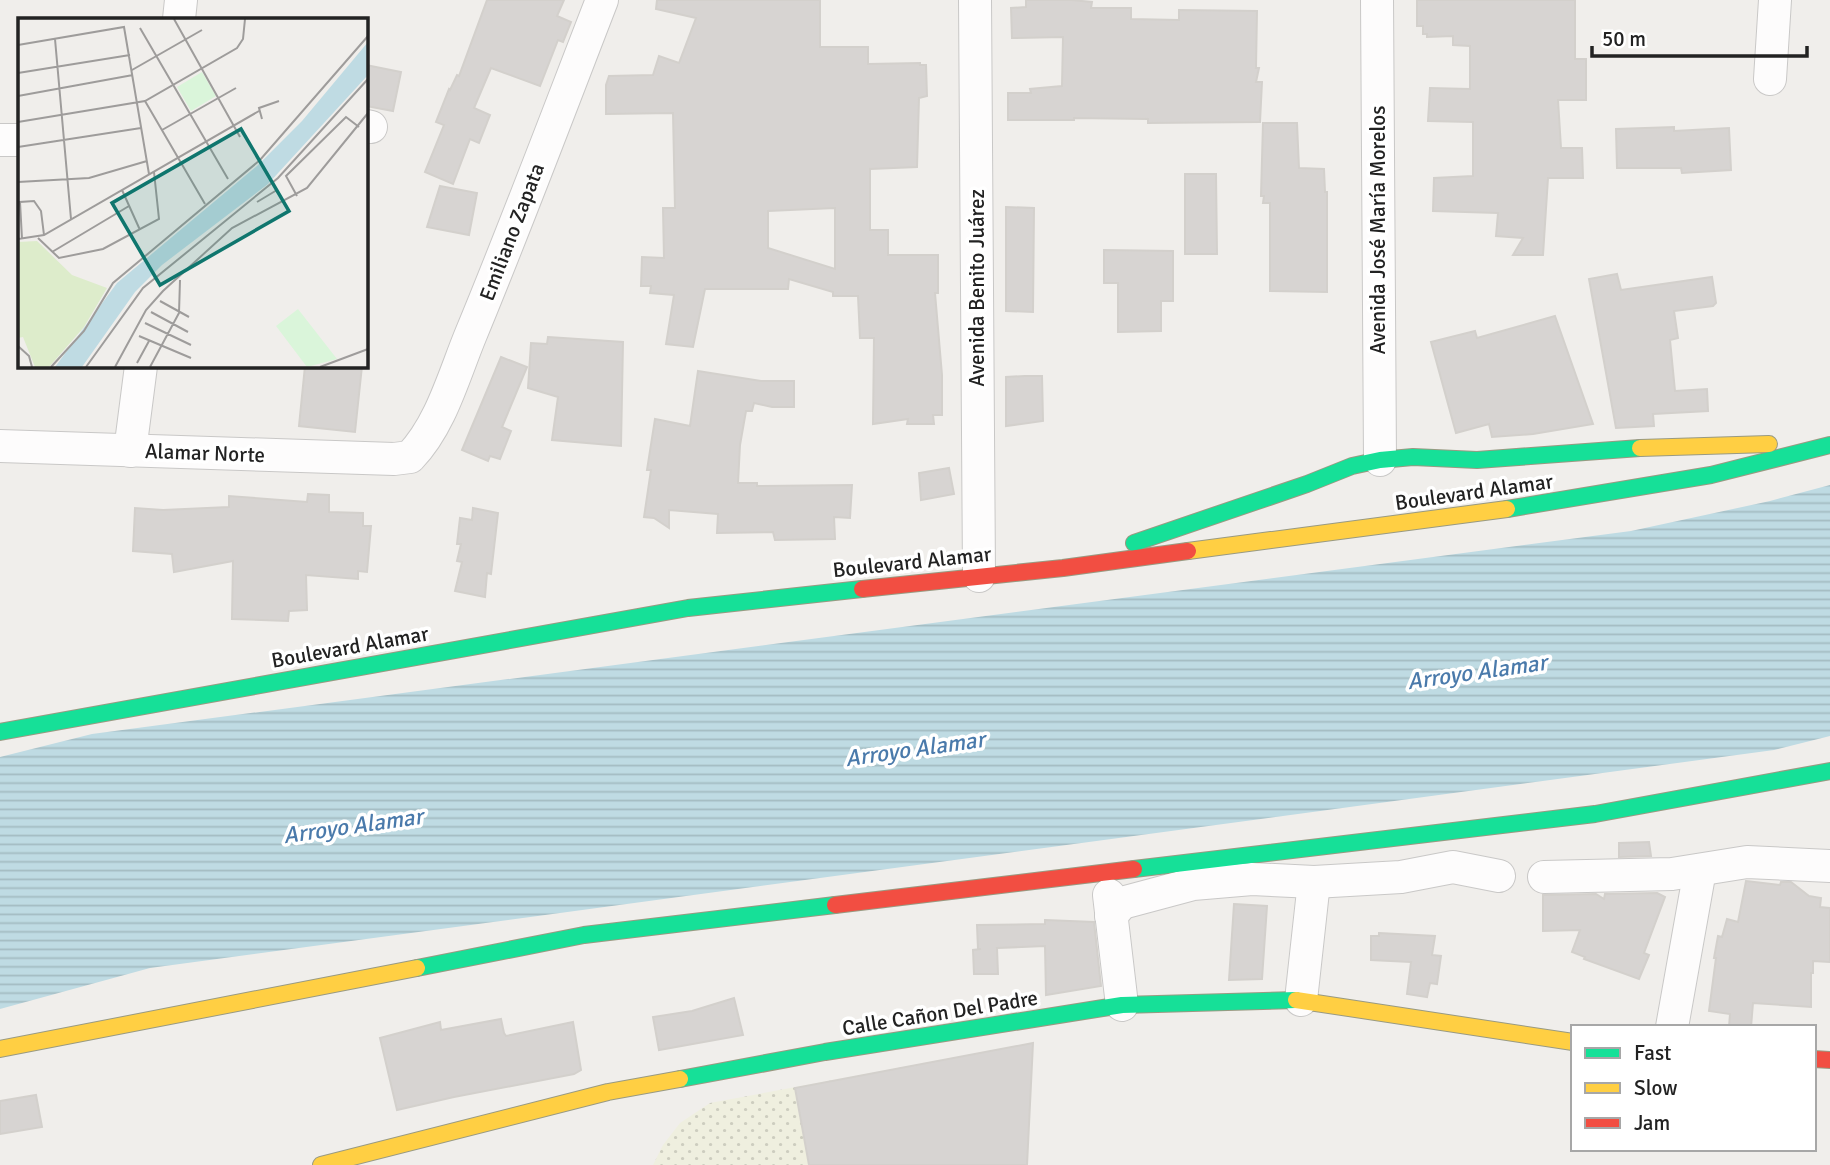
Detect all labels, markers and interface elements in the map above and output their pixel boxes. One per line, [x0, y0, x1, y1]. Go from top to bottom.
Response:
scale bar [1592, 14, 1807, 58]
inset map [18, 18, 368, 368]
text: 50 m [1602, 26, 1646, 52]
street label: Avenida José María Morelos [1365, 106, 1391, 354]
street label: Emiliano Zapata [474, 159, 550, 305]
street label: Avenida Benito Juárez [964, 189, 990, 387]
street label: Alamar Norte [144, 438, 266, 468]
street label: Boulevard Alamar [1393, 468, 1555, 516]
street label: Boulevard Alamar [831, 541, 993, 583]
street label: Boulevard Alamar [269, 620, 431, 674]
water label: Arroyo Alamar [1405, 647, 1552, 696]
water label: Arroyo Alamar [843, 724, 990, 773]
water label: Arroyo Alamar [281, 801, 428, 850]
street label: Calle Cañon Del Padre [840, 985, 1040, 1041]
legend [1571, 1025, 1816, 1151]
text: Fast [1634, 1040, 1671, 1066]
text: Slow [1634, 1075, 1678, 1101]
text: Jam [1634, 1110, 1670, 1136]

